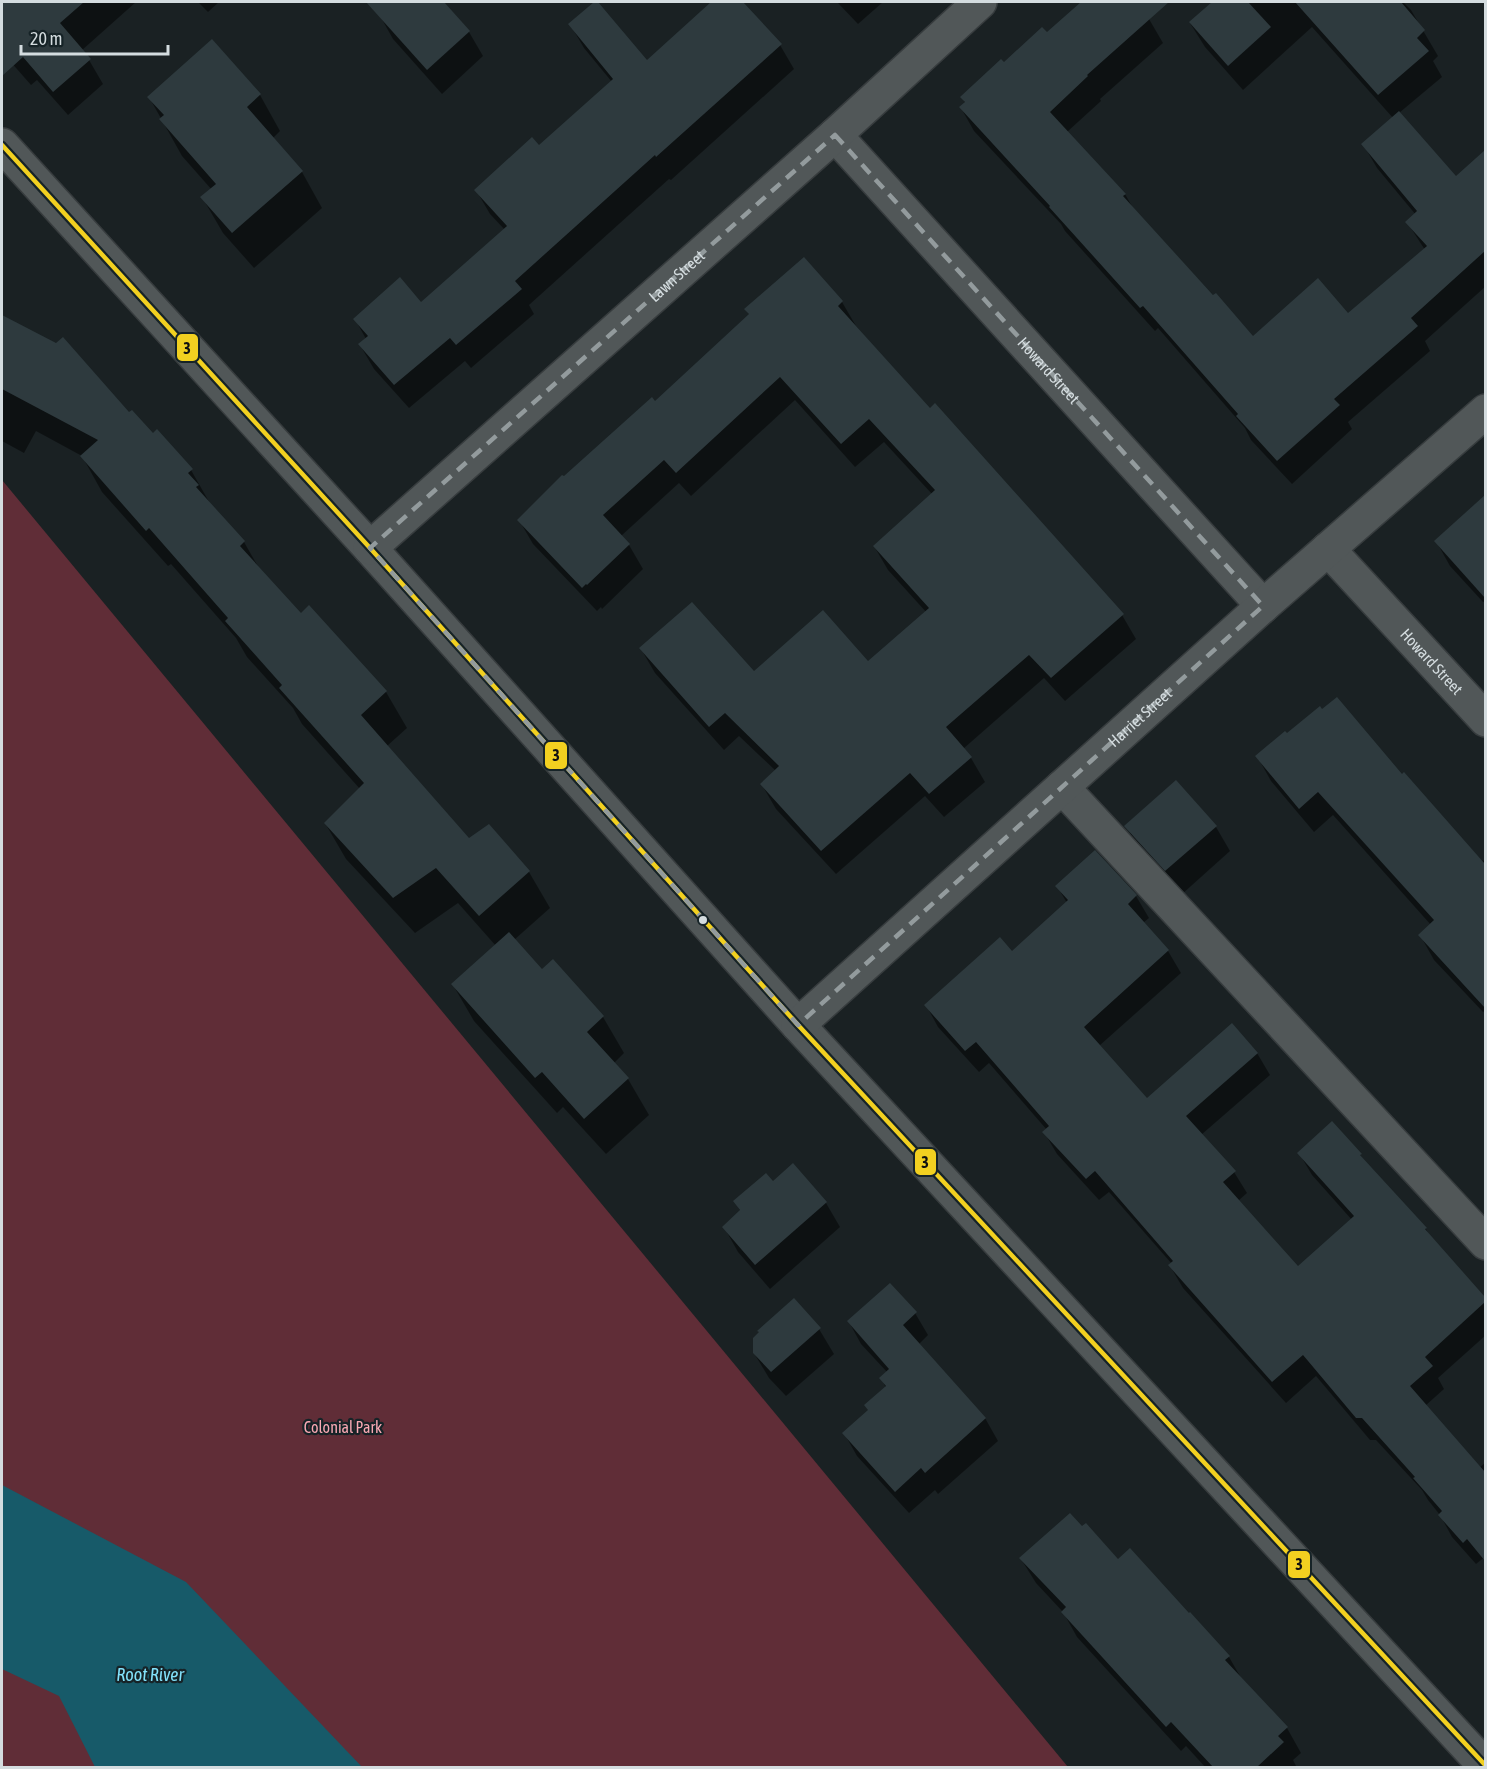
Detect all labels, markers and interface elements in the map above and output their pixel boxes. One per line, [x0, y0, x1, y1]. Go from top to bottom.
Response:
scale bar [21, 18, 168, 56]
text: 20 m [30, 28, 62, 49]
street label: Lawn Street [645, 246, 708, 305]
line badge: 3 [176, 333, 199, 362]
street label: Howard Street [1014, 334, 1084, 407]
text: 3 [183, 339, 191, 357]
street label: Howard Street [1397, 625, 1467, 698]
street label: Harriet Street [1104, 684, 1175, 750]
line badge: 3 [544, 741, 568, 770]
text: 3 [552, 746, 560, 764]
unlabelled marker [697, 914, 709, 926]
line badge: 3 [914, 1148, 937, 1176]
text: 3 [921, 1153, 929, 1171]
park label: Colonial Park [304, 1418, 382, 1436]
line badge: 3 [1287, 1550, 1311, 1579]
text: 3 [1295, 1555, 1303, 1573]
water label: Root River [116, 1664, 184, 1685]

